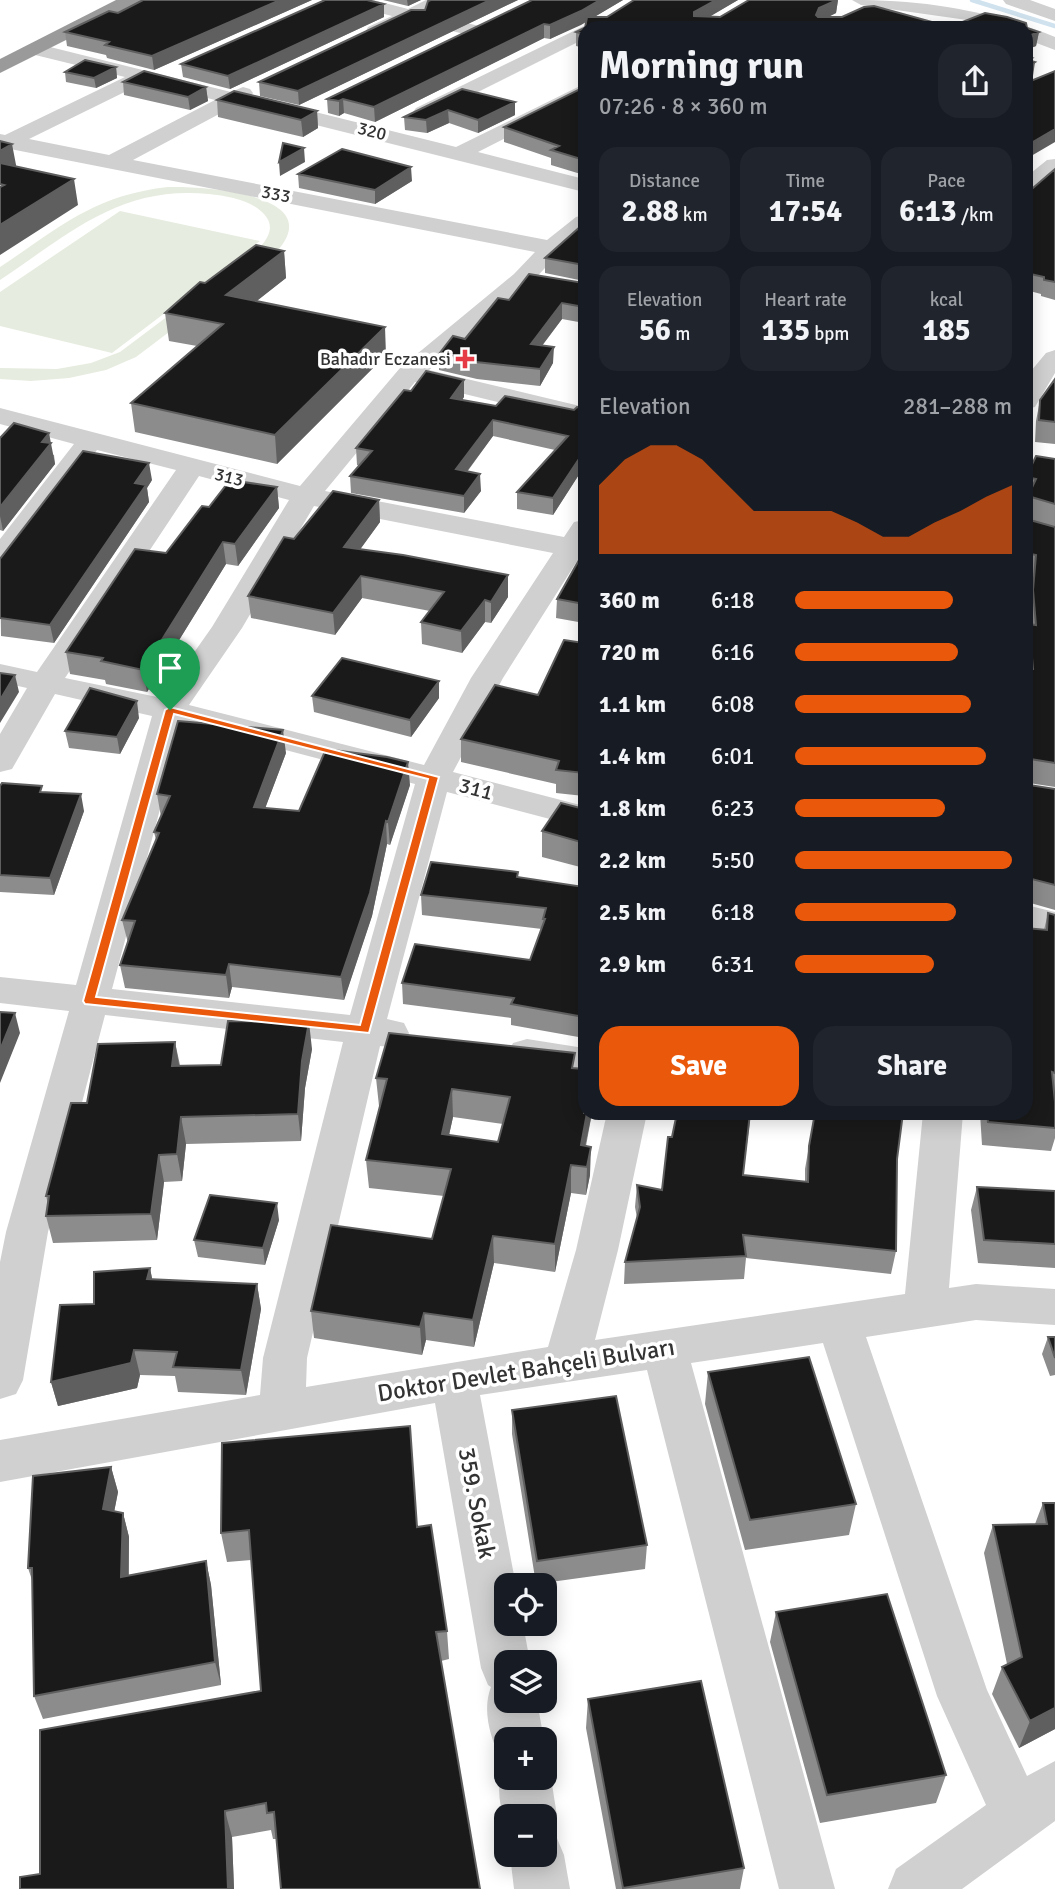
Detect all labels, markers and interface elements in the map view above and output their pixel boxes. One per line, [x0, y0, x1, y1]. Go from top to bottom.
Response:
text: Morning run [599, 42, 804, 89]
button: share [938, 44, 1012, 118]
text: 07:26 · 8 × 360 m [599, 92, 768, 121]
street label: 320 [355, 117, 389, 145]
text: Distance [629, 169, 700, 193]
text: Time [786, 169, 825, 193]
text: Pace [927, 169, 966, 193]
street label: 333 [260, 180, 292, 208]
text: 2.88 [621, 193, 679, 230]
text: 17:54 [769, 193, 842, 230]
text: 6:13 [899, 193, 957, 230]
text: km [679, 203, 708, 227]
text: /km [957, 203, 994, 227]
text: Elevation [627, 288, 702, 312]
text: Heart rate [764, 288, 847, 312]
text: kcal [930, 288, 963, 312]
text: 56 [639, 312, 671, 349]
text: 135 [761, 312, 810, 349]
text: 185 [922, 312, 971, 349]
text: m [671, 322, 690, 346]
text: bpm [810, 322, 850, 346]
place label: Bahadır Eczanesi [320, 348, 451, 370]
marker: Bahadır Eczanesi [457, 351, 473, 367]
text: Elevation [599, 392, 691, 421]
text: 281–288 m [903, 392, 1012, 421]
street label: 313 [212, 463, 246, 491]
text: 360 m [599, 586, 660, 615]
text: 6:18 [711, 586, 754, 615]
pin [140, 638, 200, 710]
text: 720 m [599, 638, 660, 667]
text: 6:16 [711, 638, 754, 667]
icon: arrive [151, 649, 189, 687]
text: 1.1 km [599, 690, 666, 719]
text: 6:08 [711, 690, 754, 719]
text: 1.4 km [599, 742, 666, 771]
text: 6:01 [711, 742, 754, 771]
street label: 311 [456, 772, 496, 806]
text: 1.8 km [599, 794, 666, 823]
text: 6:23 [711, 794, 754, 823]
text: 2.2 km [599, 846, 666, 875]
text: 5:50 [711, 846, 754, 875]
text: 2.5 km [599, 898, 666, 927]
text: 6:18 [711, 898, 754, 927]
text: 2.9 km [599, 950, 666, 979]
text: 6:31 [711, 950, 754, 979]
button: Save [599, 1026, 799, 1106]
button: Share [813, 1026, 1012, 1106]
street label: Doktor Devlet Bahçeli Bulvarı [375, 1332, 677, 1408]
street label: 359. Sokak [452, 1445, 502, 1561]
map controls [494, 1573, 557, 1867]
button: locate [494, 1573, 557, 1636]
button: layers [494, 1650, 557, 1713]
button: + [494, 1727, 557, 1790]
button: − [494, 1804, 557, 1867]

